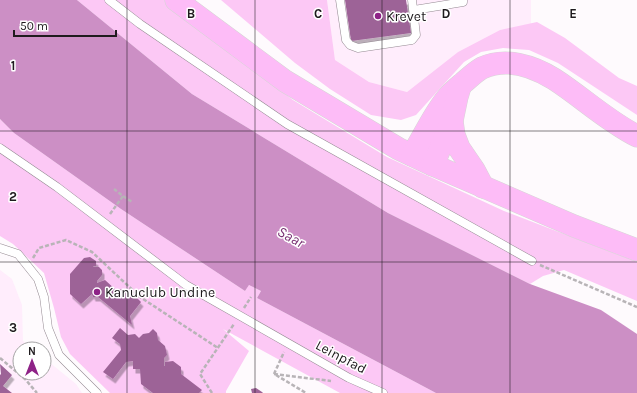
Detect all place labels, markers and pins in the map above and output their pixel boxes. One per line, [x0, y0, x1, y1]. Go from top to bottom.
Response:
place label: Krevet [386, 8, 426, 25]
marker: Krevet [373, 11, 383, 21]
place label: Kanuclub Undine [105, 284, 215, 301]
marker: Kanuclub Undine [92, 287, 102, 297]

